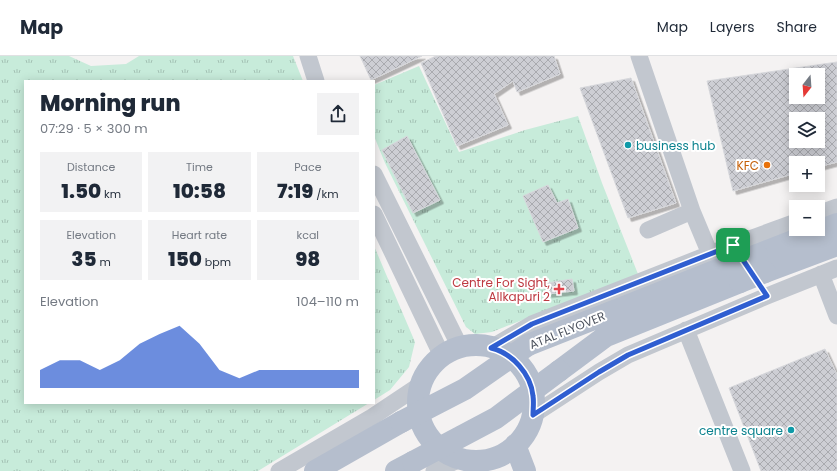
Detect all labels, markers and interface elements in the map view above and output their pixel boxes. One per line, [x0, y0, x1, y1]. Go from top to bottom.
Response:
text: Map [20, 14, 63, 41]
text: Map [657, 17, 688, 37]
text: Layers [710, 17, 754, 37]
text: Share [776, 17, 817, 37]
north arrow [789, 68, 825, 104]
map controls [789, 68, 825, 236]
text: Morning run [40, 88, 181, 119]
button: share [317, 93, 359, 135]
button: layers [789, 112, 825, 148]
text: 07:29 · 5 × 300 m [40, 119, 148, 138]
place label: business hub [636, 137, 715, 154]
marker: business hub [623, 140, 633, 150]
button: + [789, 156, 825, 192]
place label: KFC [736, 157, 759, 174]
text: Distance [67, 159, 115, 175]
text: Time [186, 159, 213, 175]
text: Pace [294, 159, 321, 175]
marker: KFC [762, 160, 772, 170]
text: 1.50 [61, 177, 101, 205]
text: 10:58 [173, 177, 226, 205]
text: 7:19 [277, 177, 313, 205]
text: km [101, 186, 121, 202]
text: /km [313, 186, 339, 202]
button: − [789, 200, 825, 236]
text: Elevation [66, 227, 116, 243]
text: Heart rate [172, 227, 227, 243]
text: kcal [297, 227, 319, 243]
pin [716, 228, 750, 262]
icon: arrive [722, 234, 744, 256]
text: 35 [71, 245, 97, 273]
text: 150 [168, 245, 202, 273]
text: 98 [295, 245, 320, 273]
text: m [97, 254, 111, 270]
text: bpm [202, 254, 231, 270]
place label: Centre For Sight, Allkapuri 2 [452, 274, 551, 305]
marker: Centre For Sight, Allkapuri 2 [553, 283, 565, 295]
text: Elevation [40, 292, 99, 311]
text: 104–110 m [296, 292, 359, 311]
street label: ATAL FLYOVER [527, 307, 607, 353]
place label: centre square [699, 422, 783, 439]
marker: centre square [786, 425, 796, 435]

